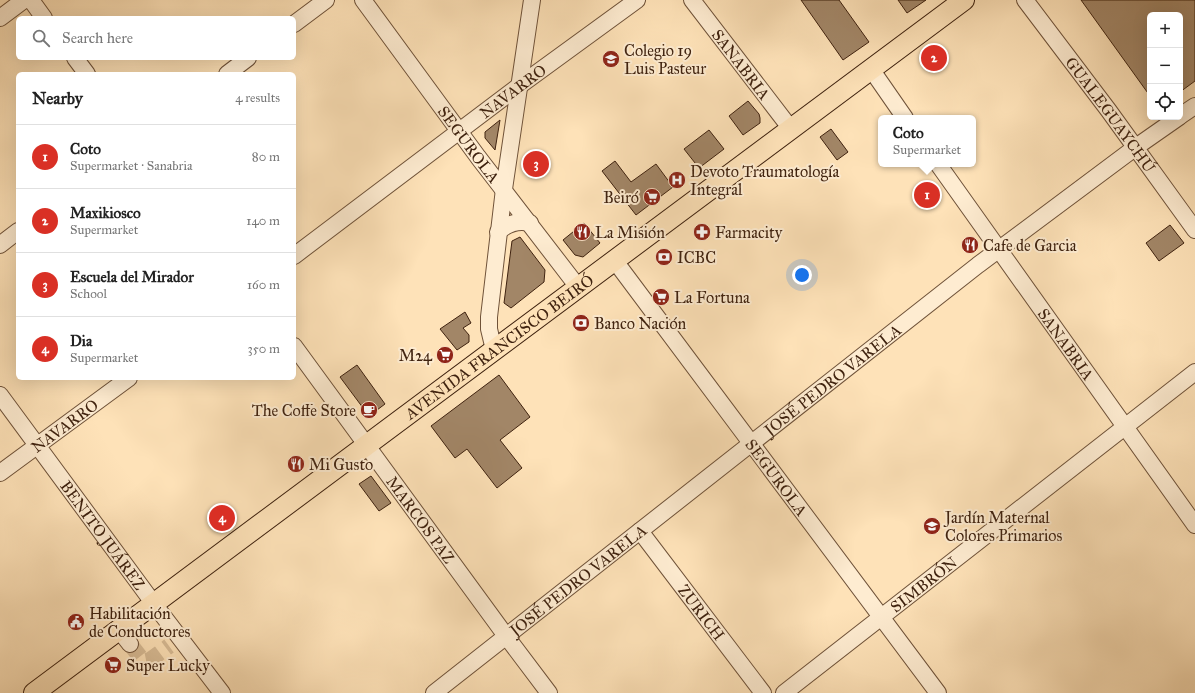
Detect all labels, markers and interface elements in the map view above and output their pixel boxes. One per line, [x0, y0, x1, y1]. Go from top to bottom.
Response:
map controls [1147, 12, 1183, 120]
button: + [1147, 12, 1183, 48]
search box [16, 16, 296, 60]
street label: SANABRIA [708, 25, 774, 103]
icon: search [30, 27, 52, 49]
text: Search here [62, 29, 133, 47]
place label: Colegio 19 Luis Pasteur [624, 41, 706, 78]
pin: 2 [921, 43, 947, 73]
button: − [1147, 48, 1183, 84]
school or university icon: Colegio 19 Luis Pasteur [601, 49, 621, 69]
street label: GUALEGUAYCHÚ [1062, 53, 1162, 176]
street label: NAVARRO [476, 60, 550, 122]
button: locate [1147, 84, 1183, 120]
text: Nearby [32, 88, 83, 109]
text: 4 results [235, 90, 280, 106]
street label: SEGUROLA [434, 102, 504, 187]
popup [878, 115, 976, 167]
text: Coto [893, 124, 924, 142]
text: Coto [70, 140, 101, 158]
text: Supermarket [893, 142, 961, 158]
text: 1 [42, 149, 48, 165]
text: 80 m [252, 149, 280, 165]
pin: 3 [523, 149, 549, 179]
text: Supermarket · Sanabria [70, 158, 192, 174]
place label: Devoto Traumatología Integral [690, 162, 839, 200]
hospital icon: Devoto Traumatología Integral [667, 170, 687, 190]
pin: 1 [914, 180, 940, 210]
supermarket icon: Beiró [642, 187, 662, 207]
place label: Beiró [603, 188, 639, 207]
text: Maxikiosco [70, 204, 141, 222]
text: 2 [42, 213, 48, 229]
text: 140 m [246, 213, 280, 229]
text: Supermarket [70, 222, 138, 238]
restaurant icon: La Misión [572, 222, 592, 242]
pharmacy icon: Farmacity [692, 222, 712, 242]
place label: La Misión [595, 223, 665, 242]
place label: Farmacity [715, 223, 783, 242]
restaurant icon: Cafe de Garcia [960, 235, 980, 255]
place label: Cafe de Garcia [983, 236, 1077, 255]
bank icon: ICBC [654, 247, 674, 267]
place label: ICBC [677, 248, 716, 267]
your location [792, 265, 812, 285]
text: Escuela del Mirador [70, 268, 194, 286]
street label: AVENIDA FRANCISCO BEIRÓ [400, 268, 597, 424]
text: 3 [42, 277, 48, 293]
text: 160 m [247, 277, 280, 293]
text: School [70, 286, 107, 302]
supermarket icon: La Fortuna [651, 287, 671, 307]
place label: La Fortuna [674, 288, 750, 307]
street label: SANABRIA [1034, 304, 1098, 384]
bank icon: Banco Nación [571, 313, 591, 333]
place label: Banco Nación [594, 314, 687, 333]
street label: JOSÉ PEDRO VARELA [759, 320, 905, 441]
text: Dia [70, 332, 92, 350]
text: 4 [41, 341, 49, 357]
text: 350 m [247, 341, 280, 357]
supermarket icon: M24 [435, 345, 455, 365]
place label: M24 [399, 346, 433, 365]
text: Supermarket [70, 350, 138, 366]
street label: NAVARRO [27, 395, 102, 456]
cafe icon: The Coffe Store [359, 400, 379, 420]
place label: The Coffe Store [252, 401, 356, 420]
street label: SEGUROLA [742, 435, 812, 520]
restaurant icon: Mi Gusto [286, 454, 306, 474]
place label: Mi Gusto [309, 455, 373, 474]
street label: MARCOS PAZ [383, 472, 459, 567]
street label: BENITO JUÁREZ [57, 477, 150, 593]
pin: 4 [209, 503, 235, 533]
place label: Jardín Maternal Colores Primarios [943, 508, 1062, 545]
school or university icon: Jardín Maternal Colores Primarios [922, 516, 942, 536]
street label: JOSÉ PEDRO VARELA [504, 520, 650, 642]
street label: SIMBRÓN [886, 552, 961, 616]
street label: ZURICH [674, 581, 729, 644]
place label: Habilitación de Conductores [89, 604, 191, 641]
public building icon: Habilitación de Conductores [66, 612, 86, 632]
supermarket icon: Super Lucky [103, 655, 123, 675]
place label: Super Lucky [126, 656, 210, 675]

